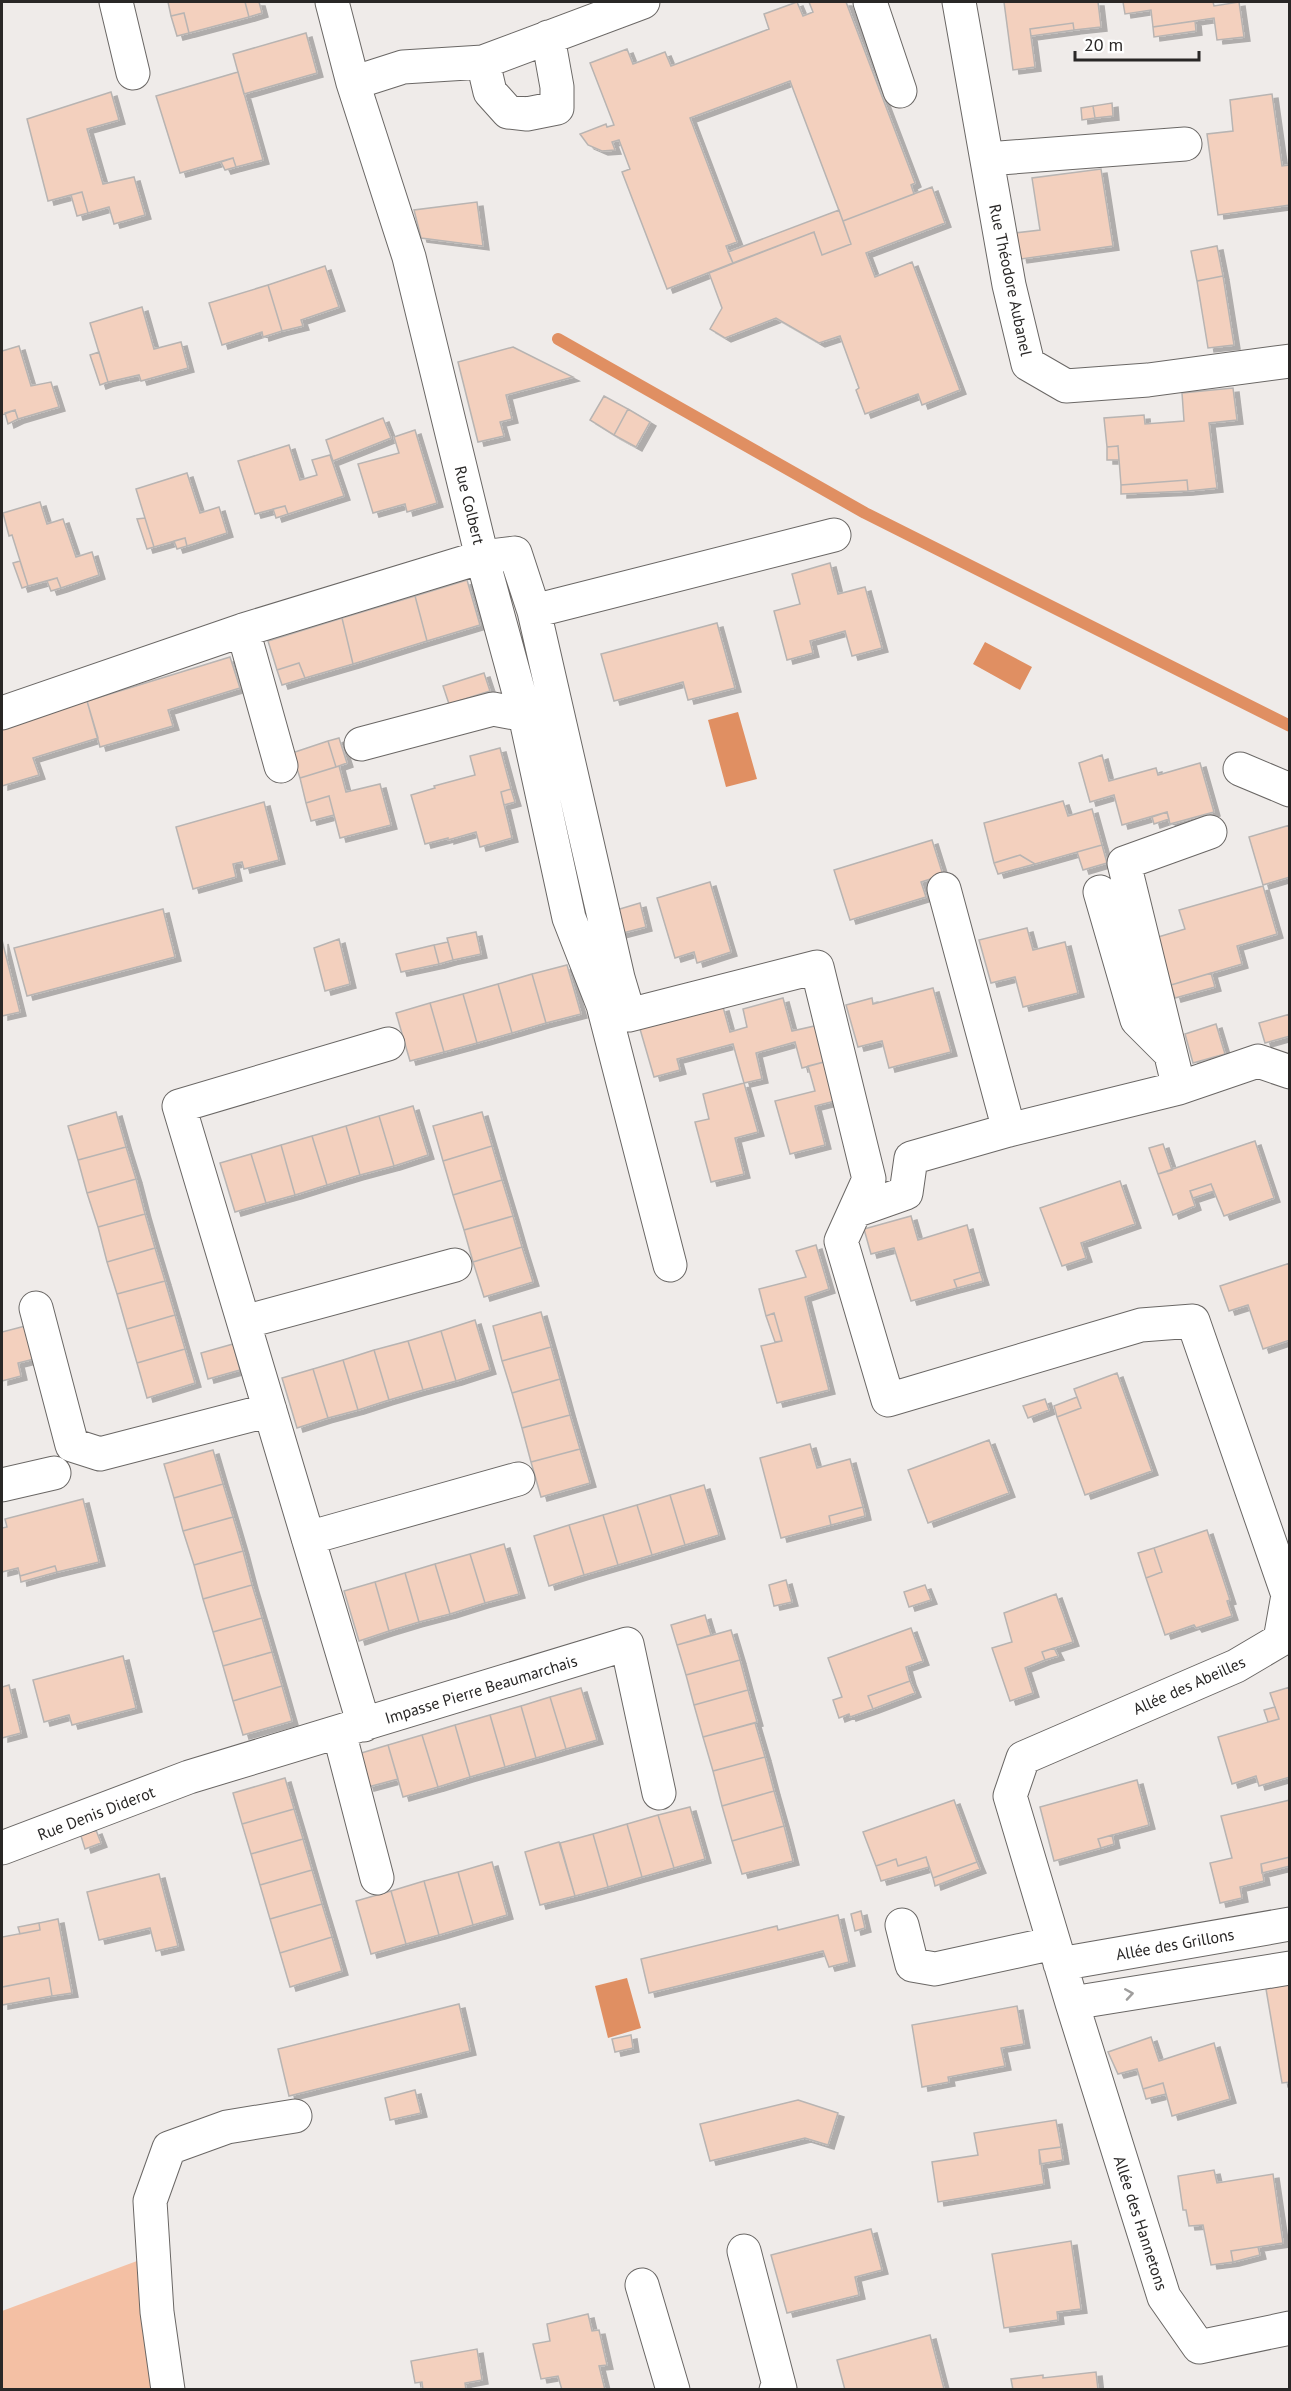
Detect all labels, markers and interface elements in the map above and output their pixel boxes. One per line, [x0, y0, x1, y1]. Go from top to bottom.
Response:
scale bar [1075, 24, 1200, 62]
text: 20 m [1084, 33, 1123, 56]
street label: Rue Théodore Aubanel [985, 202, 1037, 358]
street label: Rue Colbert [451, 464, 490, 547]
street label: Impasse Pierre Beaumarchais [382, 1650, 580, 1728]
street label: Allée des Abeilles [1130, 1651, 1249, 1719]
street label: Rue Denis Diderot [35, 1781, 158, 1845]
street label: Allée des Grillons [1114, 1924, 1236, 1964]
one-way arrow [1124, 1988, 1134, 2001]
street label: Allée des Hannetons [1110, 2153, 1172, 2293]

